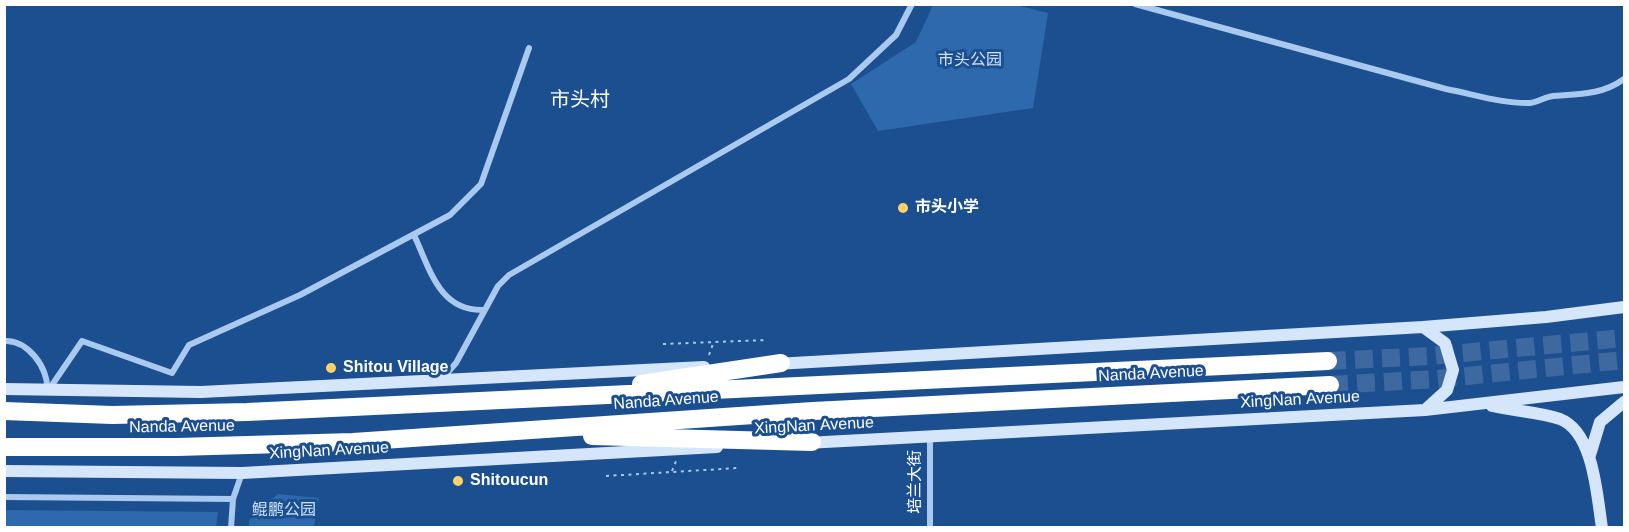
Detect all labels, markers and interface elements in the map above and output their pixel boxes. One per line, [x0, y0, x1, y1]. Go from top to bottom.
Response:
park label: 市头公园 [938, 51, 1002, 71]
district label: 市头村 [550, 88, 610, 112]
place label: 市头小学 [915, 198, 979, 218]
marker: 市头小学 [896, 201, 910, 215]
place label: Shitou Village [343, 358, 448, 378]
marker: Shitou Village [324, 361, 338, 375]
street label: Nanda Avenue [1098, 362, 1204, 386]
street label: XingNan Avenue [1240, 387, 1360, 413]
street label: Nanda Avenue [613, 388, 719, 414]
street label: XingNan Avenue [754, 413, 874, 439]
street label: Nanda Avenue [129, 416, 235, 438]
street label: XingNan Avenue [269, 438, 389, 464]
street label: 培兰大街 [906, 450, 926, 514]
place label: Shitoucun [470, 471, 548, 491]
marker: Shitoucun [451, 474, 465, 488]
park label: 鲲鹏公园 [252, 501, 316, 521]

